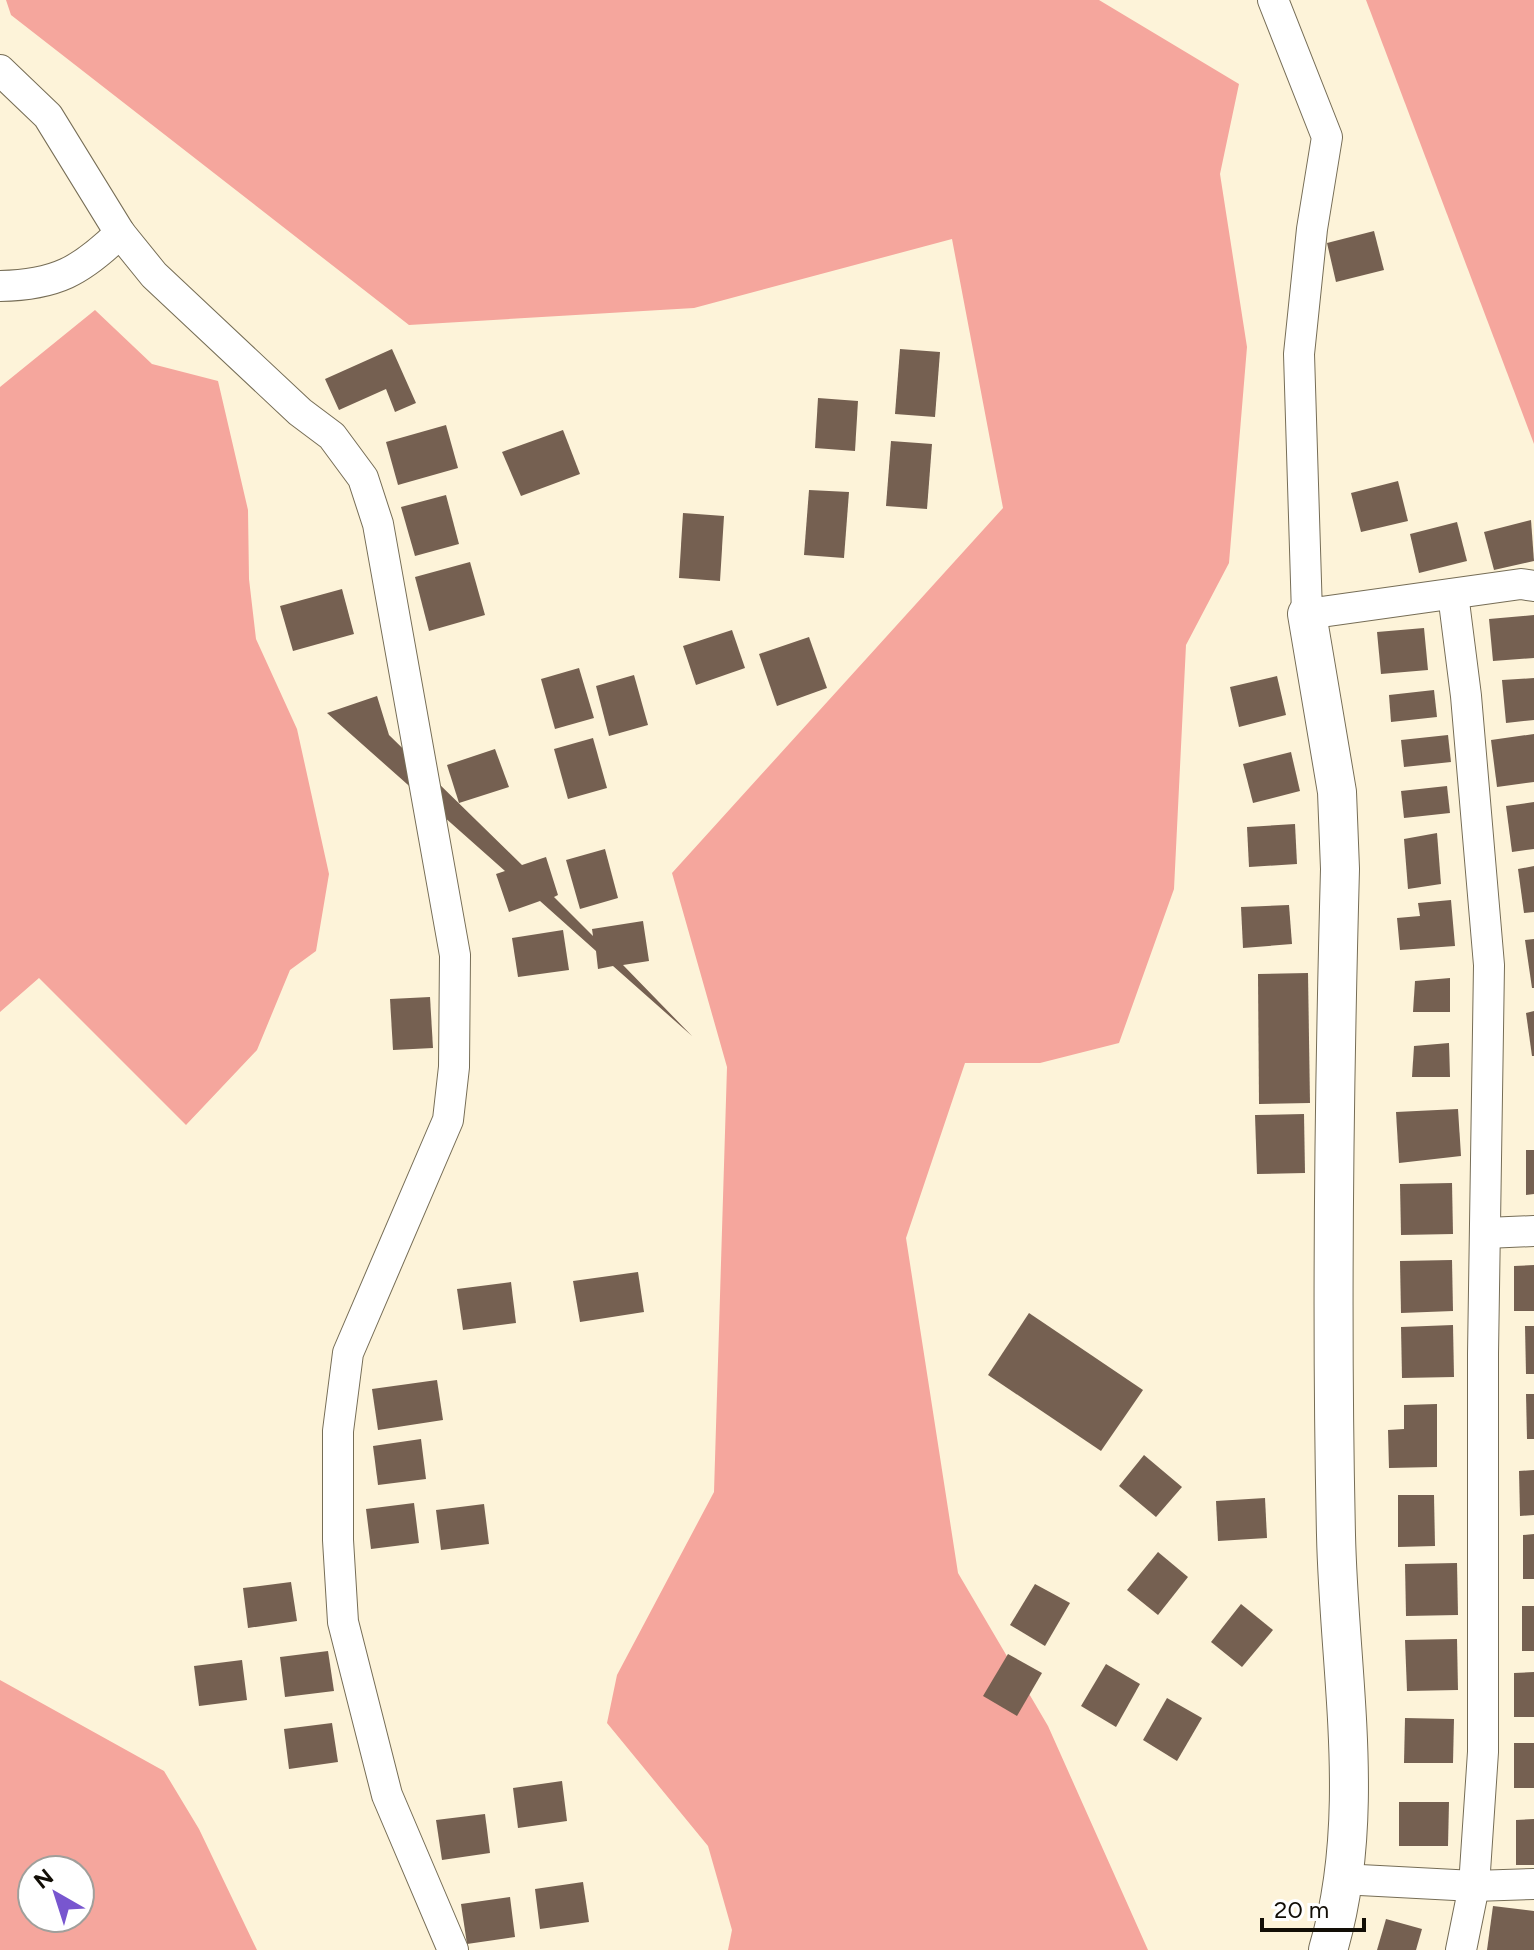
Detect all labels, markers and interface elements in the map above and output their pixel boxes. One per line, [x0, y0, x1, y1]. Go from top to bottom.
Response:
north arrow [16, 1854, 96, 1934]
text: N [29, 1863, 59, 1895]
scale bar [1262, 1882, 1364, 1932]
text: 20 m [1274, 1895, 1329, 1924]

